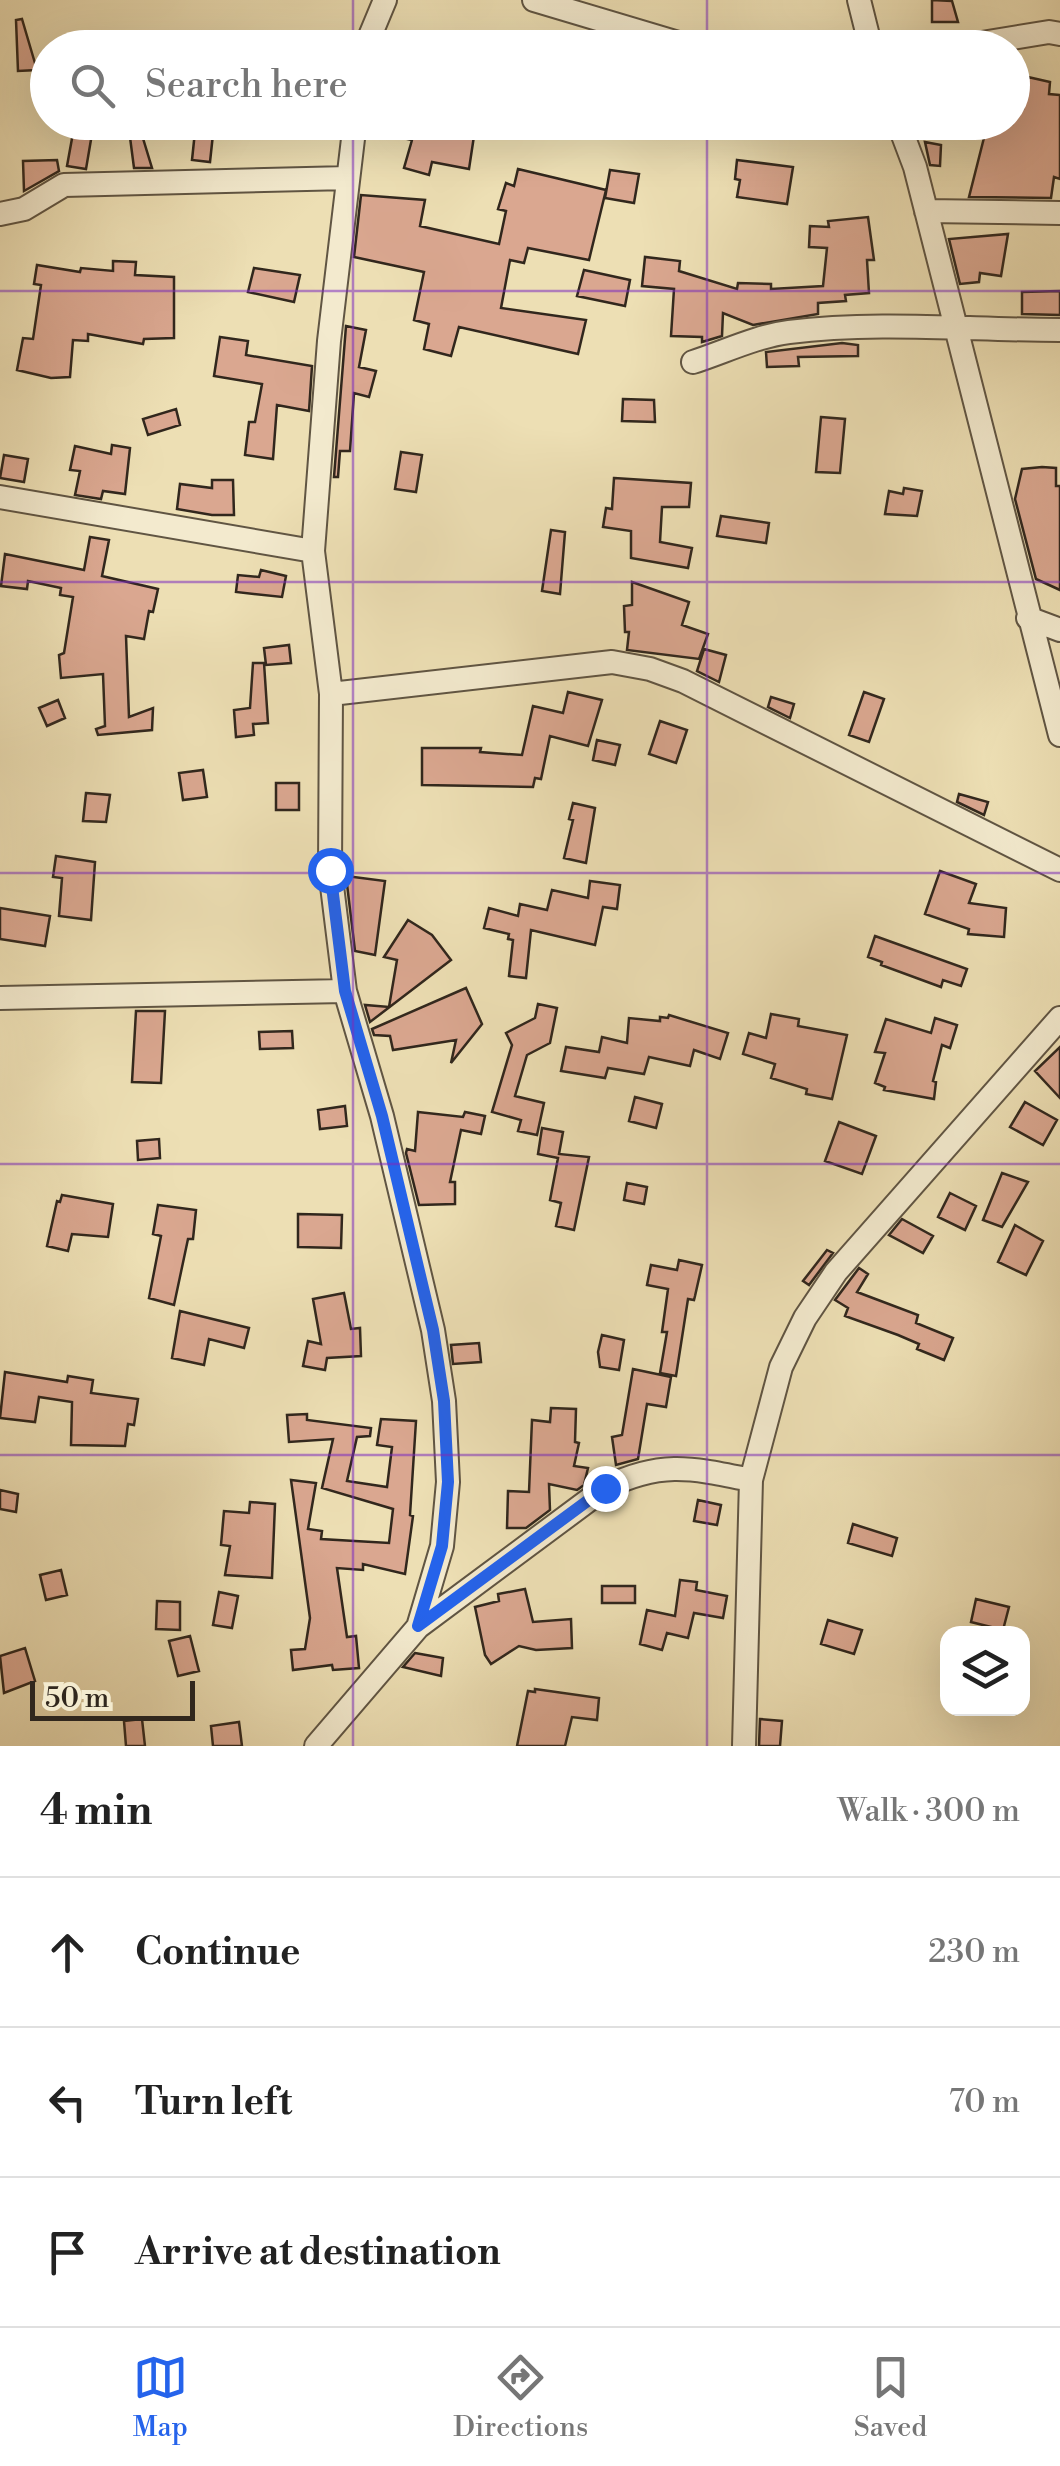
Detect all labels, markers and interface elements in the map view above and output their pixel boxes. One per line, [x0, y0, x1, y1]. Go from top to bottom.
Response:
search box [30, 30, 1030, 140]
icon: search [65, 58, 120, 113]
text: Search here [145, 62, 348, 109]
route start [308, 848, 354, 894]
route end [583, 1466, 629, 1512]
map controls [940, 1626, 1030, 1716]
button: layers [940, 1626, 1030, 1716]
scale bar [30, 1676, 195, 1720]
text: 50 m [45, 1681, 109, 1716]
text: 4 min [40, 1785, 152, 1838]
text: Walk · 300 m [837, 1791, 1020, 1831]
icon: ahead [40, 1925, 95, 1980]
text: Continue [135, 1929, 300, 1976]
text: 230 m [928, 1932, 1020, 1972]
icon: left [40, 2075, 95, 2130]
text: Turn left [135, 2079, 292, 2126]
text: 70 m [949, 2082, 1020, 2122]
icon: arrive [40, 2225, 95, 2280]
text: Arrive at destination [135, 2229, 501, 2276]
tab: Map [133, 2350, 188, 2445]
tab: Directions [453, 2350, 588, 2445]
tab: Saved [854, 2350, 927, 2445]

